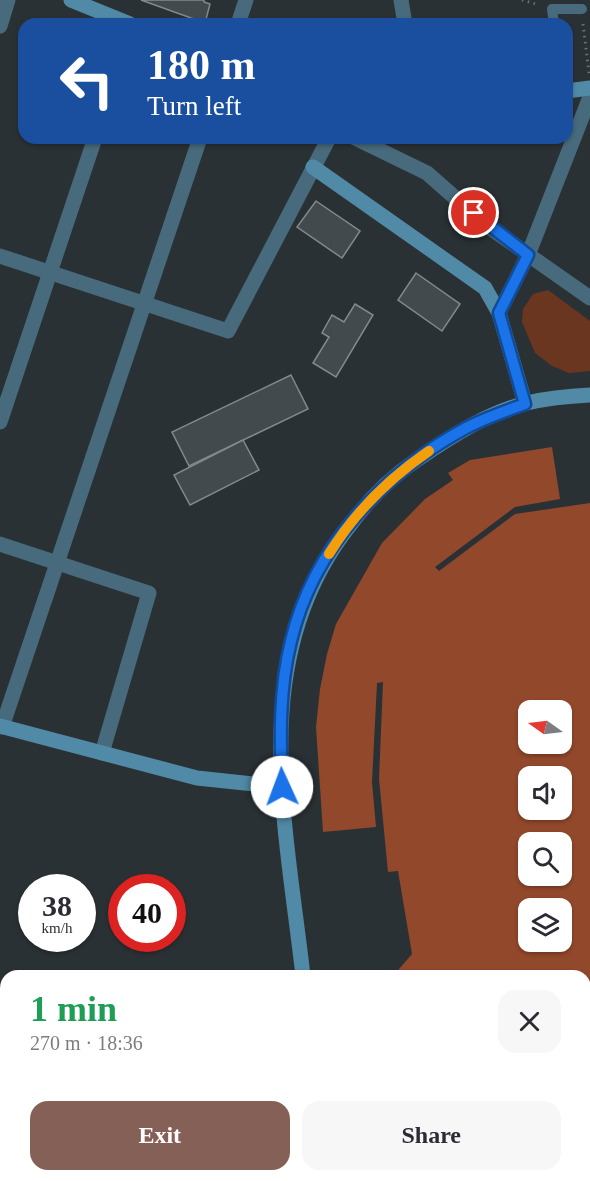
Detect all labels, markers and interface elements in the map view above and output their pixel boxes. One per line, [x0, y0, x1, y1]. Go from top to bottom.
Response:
icon: left [48, 42, 126, 120]
text: 180 m [147, 42, 256, 88]
text: Turn left [147, 91, 241, 121]
pin [448, 187, 499, 238]
icon: arrive [457, 196, 490, 229]
north arrow [518, 700, 572, 754]
map controls [518, 700, 572, 952]
position arrow [250, 755, 314, 819]
button: sound [518, 766, 572, 820]
button: search [518, 832, 572, 886]
speed limit sign: 40 [108, 874, 186, 952]
text: 38 [42, 889, 72, 922]
button: layers [518, 898, 572, 952]
text: km/h [42, 920, 72, 936]
text: 1 min [30, 989, 117, 1029]
button: close [498, 990, 561, 1053]
text: 270 m · 18:36 [30, 1032, 143, 1054]
button: Exit [30, 1101, 290, 1170]
button: Share [302, 1101, 561, 1170]

